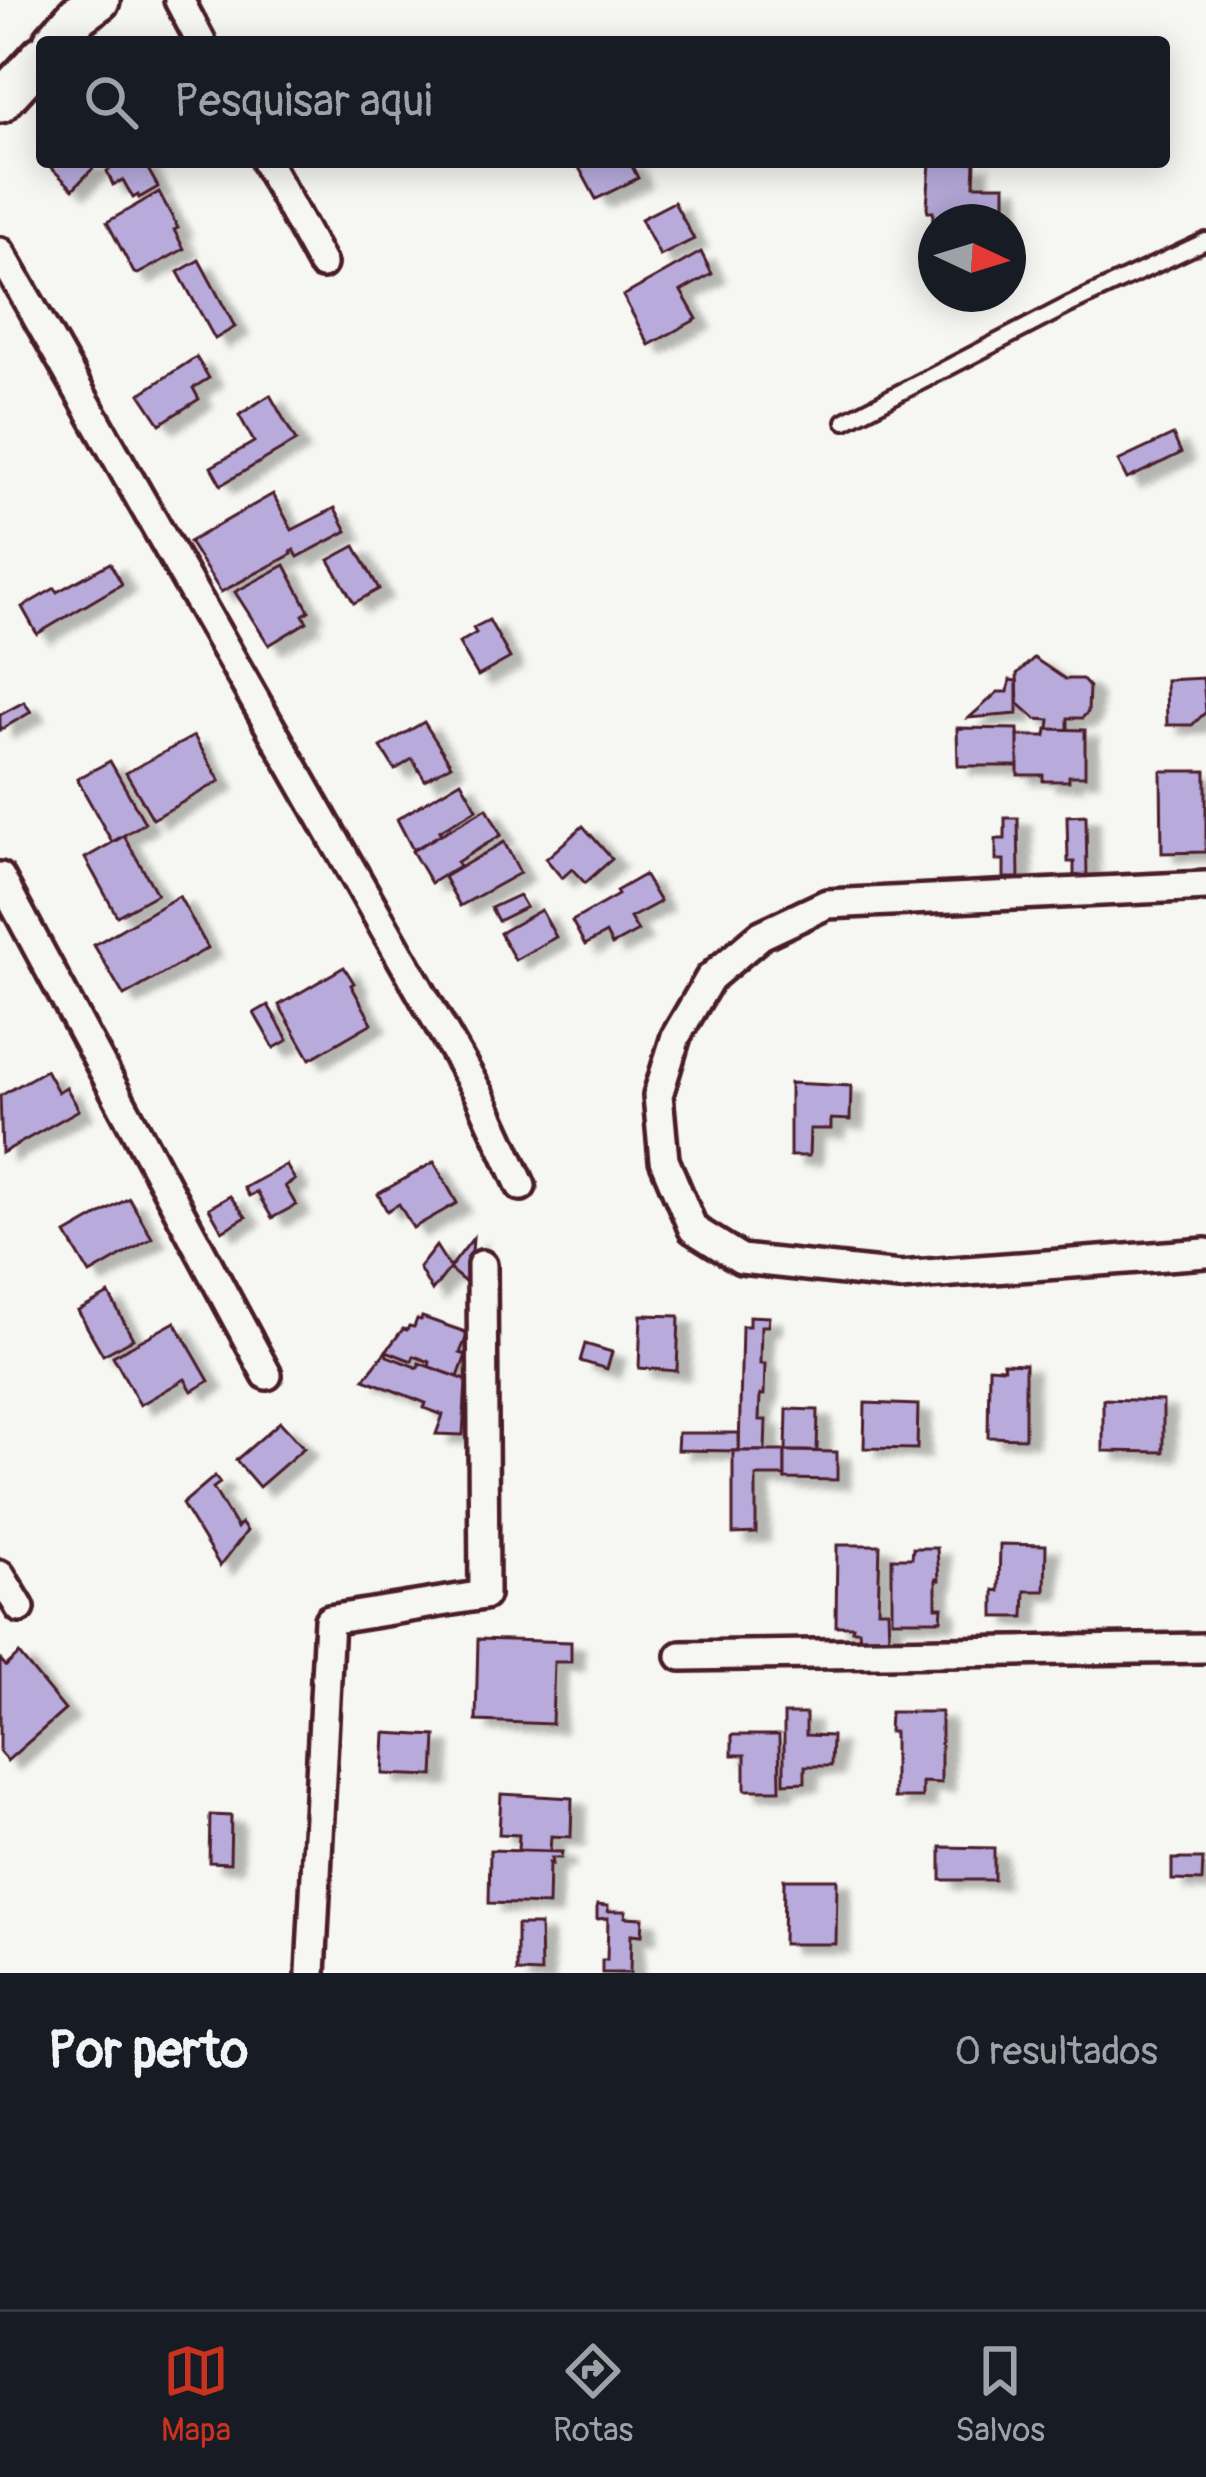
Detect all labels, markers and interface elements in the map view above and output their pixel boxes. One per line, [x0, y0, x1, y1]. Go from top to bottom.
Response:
search box [36, 36, 1170, 168]
icon: search [78, 69, 144, 135]
text: Pesquisar aqui [174, 74, 432, 130]
north arrow [918, 204, 1026, 312]
text: Por perto [48, 2019, 248, 2083]
text: 0 resultados [954, 2027, 1158, 2076]
tab: Mapa [161, 2338, 231, 2451]
tab: Rotas [553, 2338, 633, 2451]
tab: Salvos [955, 2338, 1045, 2451]

